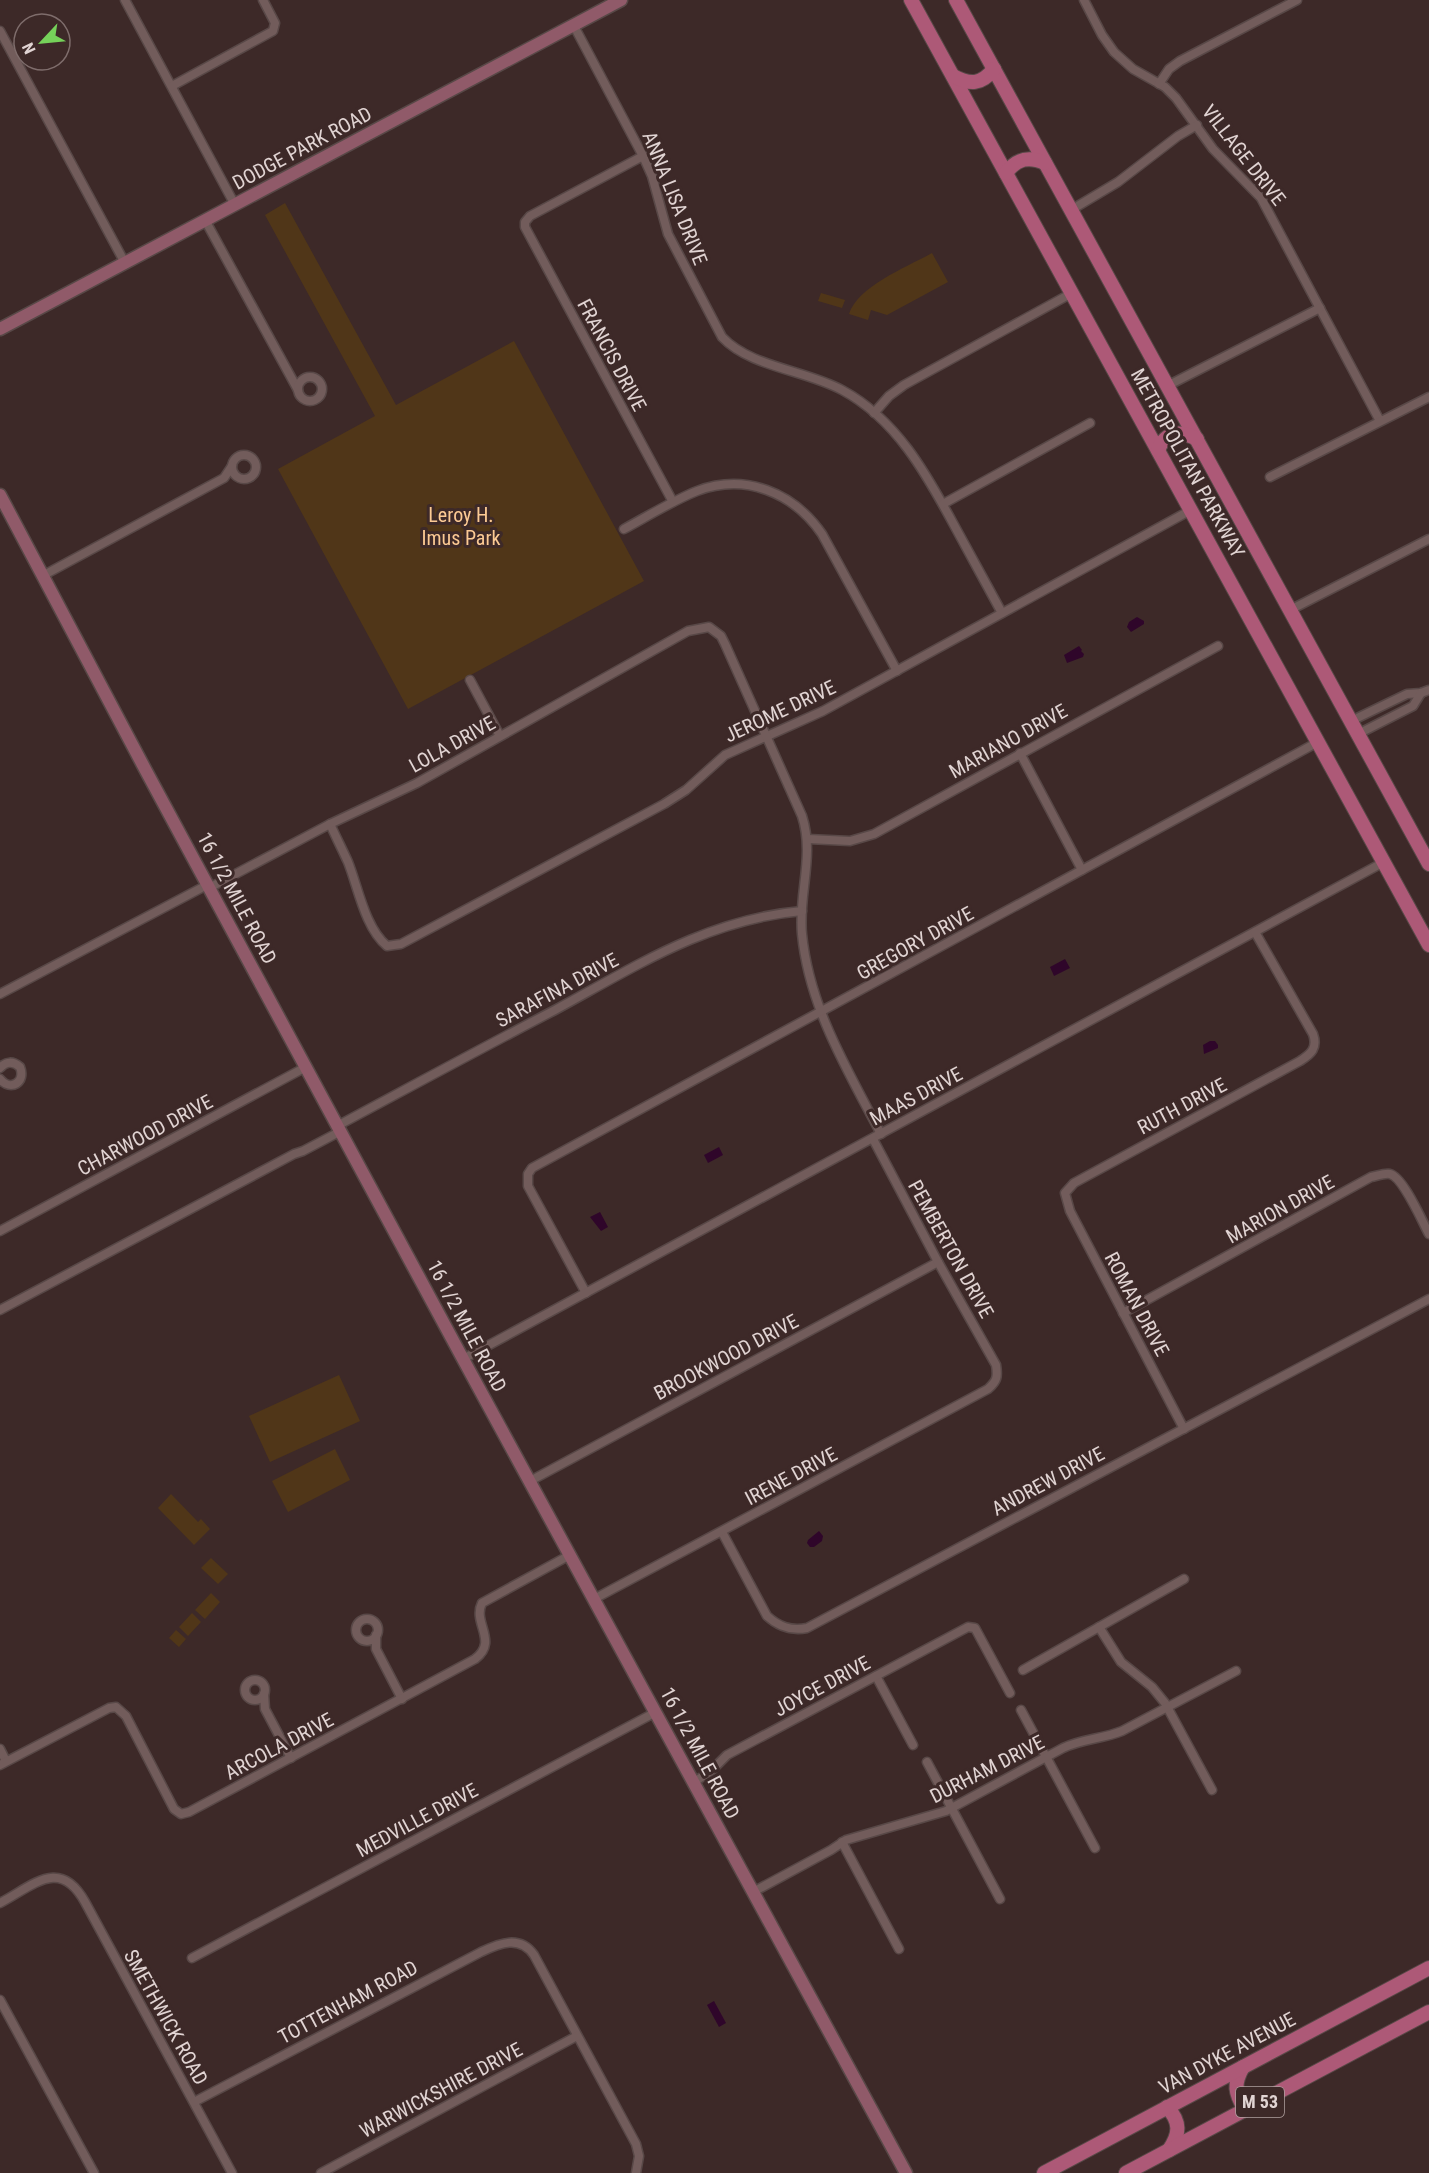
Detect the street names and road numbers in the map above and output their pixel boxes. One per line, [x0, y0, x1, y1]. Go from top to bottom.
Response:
street label: VILLAGE DRIVE [1197, 100, 1291, 210]
street label: DODGE PARK ROAD [228, 101, 376, 195]
street label: ANNA LISA DRIVE [637, 128, 713, 268]
street label: FRANCIS DRIVE [572, 295, 652, 415]
street label: METROPOLITAN PARKWAY [1126, 364, 1250, 562]
street label: JEROME DRIVE [721, 675, 840, 747]
street label: MARIANO DRIVE [945, 699, 1071, 783]
street label: LOLA DRIVE [405, 710, 499, 778]
street label: 16 1/2 MILE ROAD [192, 828, 282, 968]
street label: GREGORY DRIVE [852, 901, 978, 985]
street label: SARAFINA DRIVE [492, 948, 623, 1032]
street label: MAAS DRIVE [866, 1062, 966, 1130]
street label: RUTH DRIVE [1133, 1073, 1231, 1139]
street label: CHARWOOD DRIVE [73, 1089, 217, 1181]
street label: MARION DRIVE [1222, 1169, 1338, 1248]
street label: PEMBERTON DRIVE [903, 1176, 999, 1322]
street label: ROMAN DRIVE [1099, 1248, 1175, 1360]
street label: 16 1/2 MILE ROAD [422, 1256, 512, 1396]
street label: BROOKWOOD DRIVE [650, 1309, 802, 1405]
street label: ANDREW DRIVE [988, 1441, 1108, 1521]
street label: IRENE DRIVE [741, 1442, 841, 1510]
street label: JOYCE DRIVE [770, 1651, 874, 1721]
street label: 16 1/2 MILE ROAD [655, 1683, 745, 1823]
street label: ARCOLA DRIVE [221, 1707, 337, 1785]
street label: DURHAM DRIVE [926, 1730, 1048, 1808]
street label: MEDVILLE DRIVE [352, 1778, 482, 1862]
street label: SMETHWICK ROAD [119, 1945, 213, 2089]
street label: TOTTENHAM ROAD [274, 1955, 422, 2049]
street label: VAN DYKE AVENUE [1155, 2007, 1299, 2099]
street label: WARWICKSHIRE DRIVE [356, 2037, 526, 2143]
road number: M 53 [1236, 2087, 1284, 2117]

